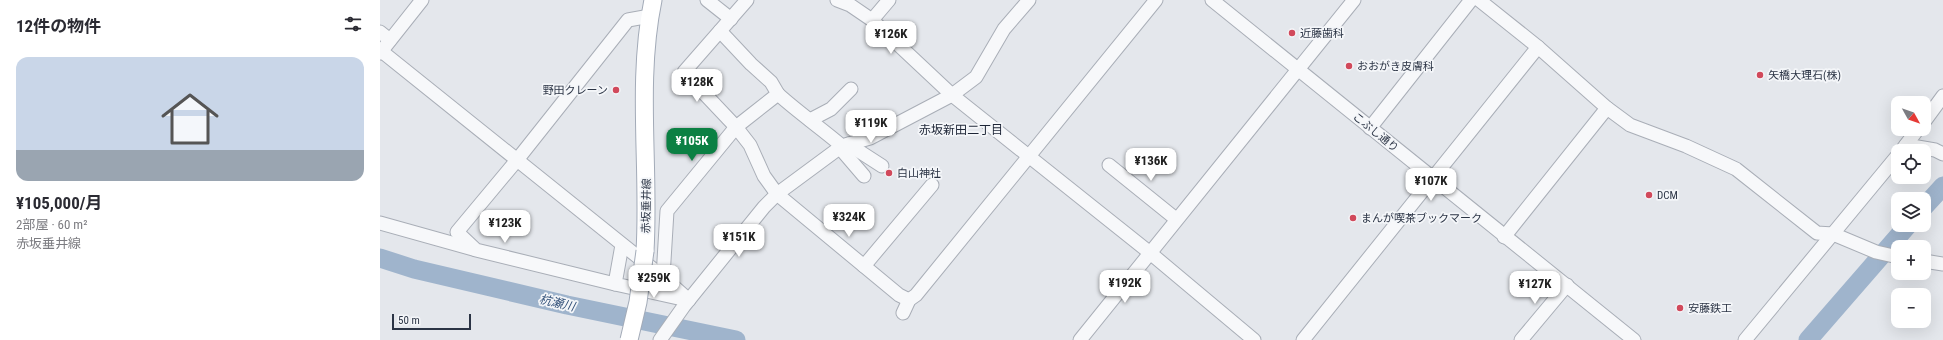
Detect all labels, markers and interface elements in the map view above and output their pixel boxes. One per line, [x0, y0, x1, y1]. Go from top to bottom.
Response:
icon: filters [342, 13, 364, 35]
text: 12件の物件 [16, 16, 101, 36]
pin: ¥126K [863, 21, 919, 55]
text: ¥126K [874, 26, 908, 41]
place label: 近藤歯科 [1300, 27, 1344, 40]
marker: 近藤歯科 [1287, 28, 1297, 38]
place label: おおがき皮膚科 [1357, 60, 1434, 73]
marker: おおがき皮膚科 [1344, 61, 1354, 71]
pin: ¥128K [669, 69, 725, 103]
place label: 矢橋大理石(株) [1768, 69, 1841, 82]
marker: 矢橋大理石(株) [1755, 70, 1765, 80]
text: ¥128K [680, 74, 714, 89]
icon: home [154, 83, 226, 155]
place label: 野田クレーン [543, 84, 608, 97]
marker: 野田クレーン [611, 85, 621, 95]
north arrow [1891, 96, 1931, 136]
map controls [1891, 96, 1931, 328]
pin: ¥119K [843, 110, 899, 144]
street label: こぶし通り [1350, 110, 1401, 155]
text: ¥119K [854, 115, 888, 130]
district label: 赤坂新田二丁目 [919, 123, 1003, 137]
pin: ¥105K [664, 128, 720, 162]
text: ¥105K [675, 133, 709, 148]
button: locate [1891, 144, 1931, 184]
pin: ¥136K [1123, 148, 1179, 182]
text: ¥136K [1134, 153, 1168, 168]
place label: 白山神社 [897, 167, 941, 180]
marker: 白山神社 [884, 168, 894, 178]
pin: ¥107K [1403, 168, 1459, 202]
text: ¥107K [1414, 173, 1448, 188]
street label: 赤坂垂井線 [640, 178, 653, 234]
place label: DCM [1657, 189, 1678, 202]
marker: DCM [1644, 190, 1654, 200]
button: layers [1891, 192, 1931, 232]
text: ¥105,000/月 [16, 193, 102, 213]
pin: ¥324K [821, 204, 877, 238]
text: ¥324K [832, 209, 866, 224]
pin: ¥123K [477, 210, 533, 244]
place label: まんが喫茶ブックマーク [1361, 212, 1482, 225]
marker: まんが喫茶ブックマーク [1348, 213, 1358, 223]
text: ¥123K [488, 215, 522, 230]
text: 2部屋 · 60 m² [16, 217, 87, 232]
pin: ¥151K [711, 224, 767, 258]
text: ¥151K [722, 229, 756, 244]
text: 赤坂垂井線 [16, 236, 81, 251]
button: + [1891, 240, 1931, 280]
pin: ¥259K [626, 265, 682, 299]
text: ¥259K [637, 270, 671, 285]
pin: ¥192K [1097, 270, 1153, 304]
pin: ¥127K [1507, 271, 1563, 305]
text: ¥192K [1108, 275, 1142, 290]
text: ¥127K [1518, 276, 1552, 291]
button: − [1891, 288, 1931, 328]
water label: 杭瀬川 [538, 292, 578, 314]
place label: 安藤鉄工 [1688, 302, 1732, 315]
marker: 安藤鉄工 [1675, 303, 1685, 313]
scale bar [392, 312, 471, 331]
text: 50 m [398, 314, 420, 327]

